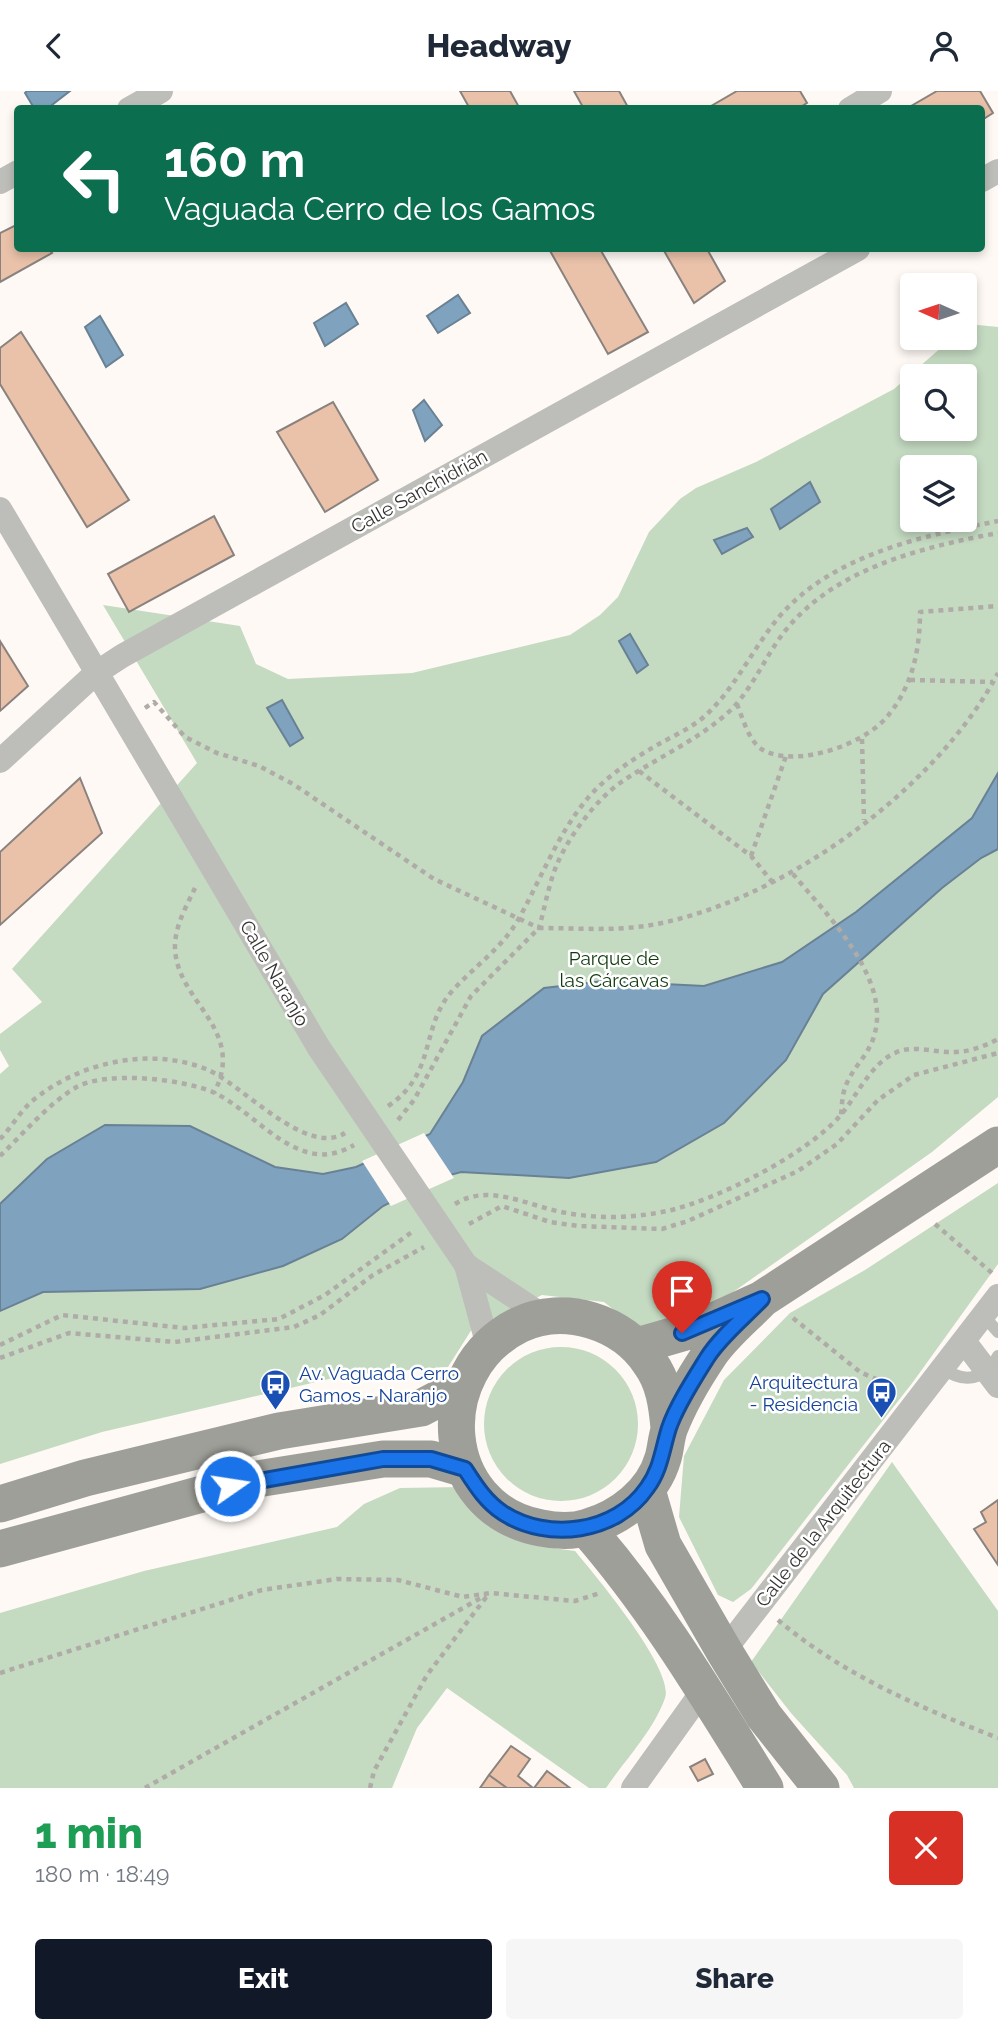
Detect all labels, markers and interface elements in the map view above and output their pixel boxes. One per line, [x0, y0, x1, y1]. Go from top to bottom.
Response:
icon: back [35, 27, 73, 65]
text: Headway [427, 27, 572, 64]
icon: person [925, 27, 963, 65]
text: 160 m [164, 131, 305, 188]
icon: left [49, 133, 140, 224]
text: Vaguada Cerro de los Gamos [164, 190, 596, 227]
north arrow [900, 273, 976, 350]
map controls [900, 273, 977, 532]
button: search [900, 364, 977, 441]
street label: Calle Sanchidrián [347, 444, 491, 538]
button: layers [900, 455, 977, 532]
street label: Calle Naranjo [236, 916, 314, 1030]
park label: Parque de las Cárcavas [559, 947, 669, 991]
pin [652, 1261, 712, 1333]
icon: arrive [663, 1272, 701, 1310]
place label: Av. Vaguada Cerro Gamos - Naranjo [299, 1362, 459, 1406]
bus stop icon: Av. Vaguada Cerro Gamos - Naranjo [259, 1367, 293, 1411]
place label: Arquitectura - Residencia [749, 1371, 858, 1415]
bus stop icon: Arquitectura - Residencia [864, 1376, 898, 1420]
street label: Calle de la Arquitectura [751, 1435, 895, 1611]
position arrow [193, 1449, 267, 1523]
text: 1 min [35, 1809, 143, 1858]
button: close [889, 1811, 963, 1885]
text: 180 m · 18:49 [35, 1860, 169, 1887]
button: Exit [35, 1939, 492, 2019]
button: Share [506, 1939, 963, 2019]

